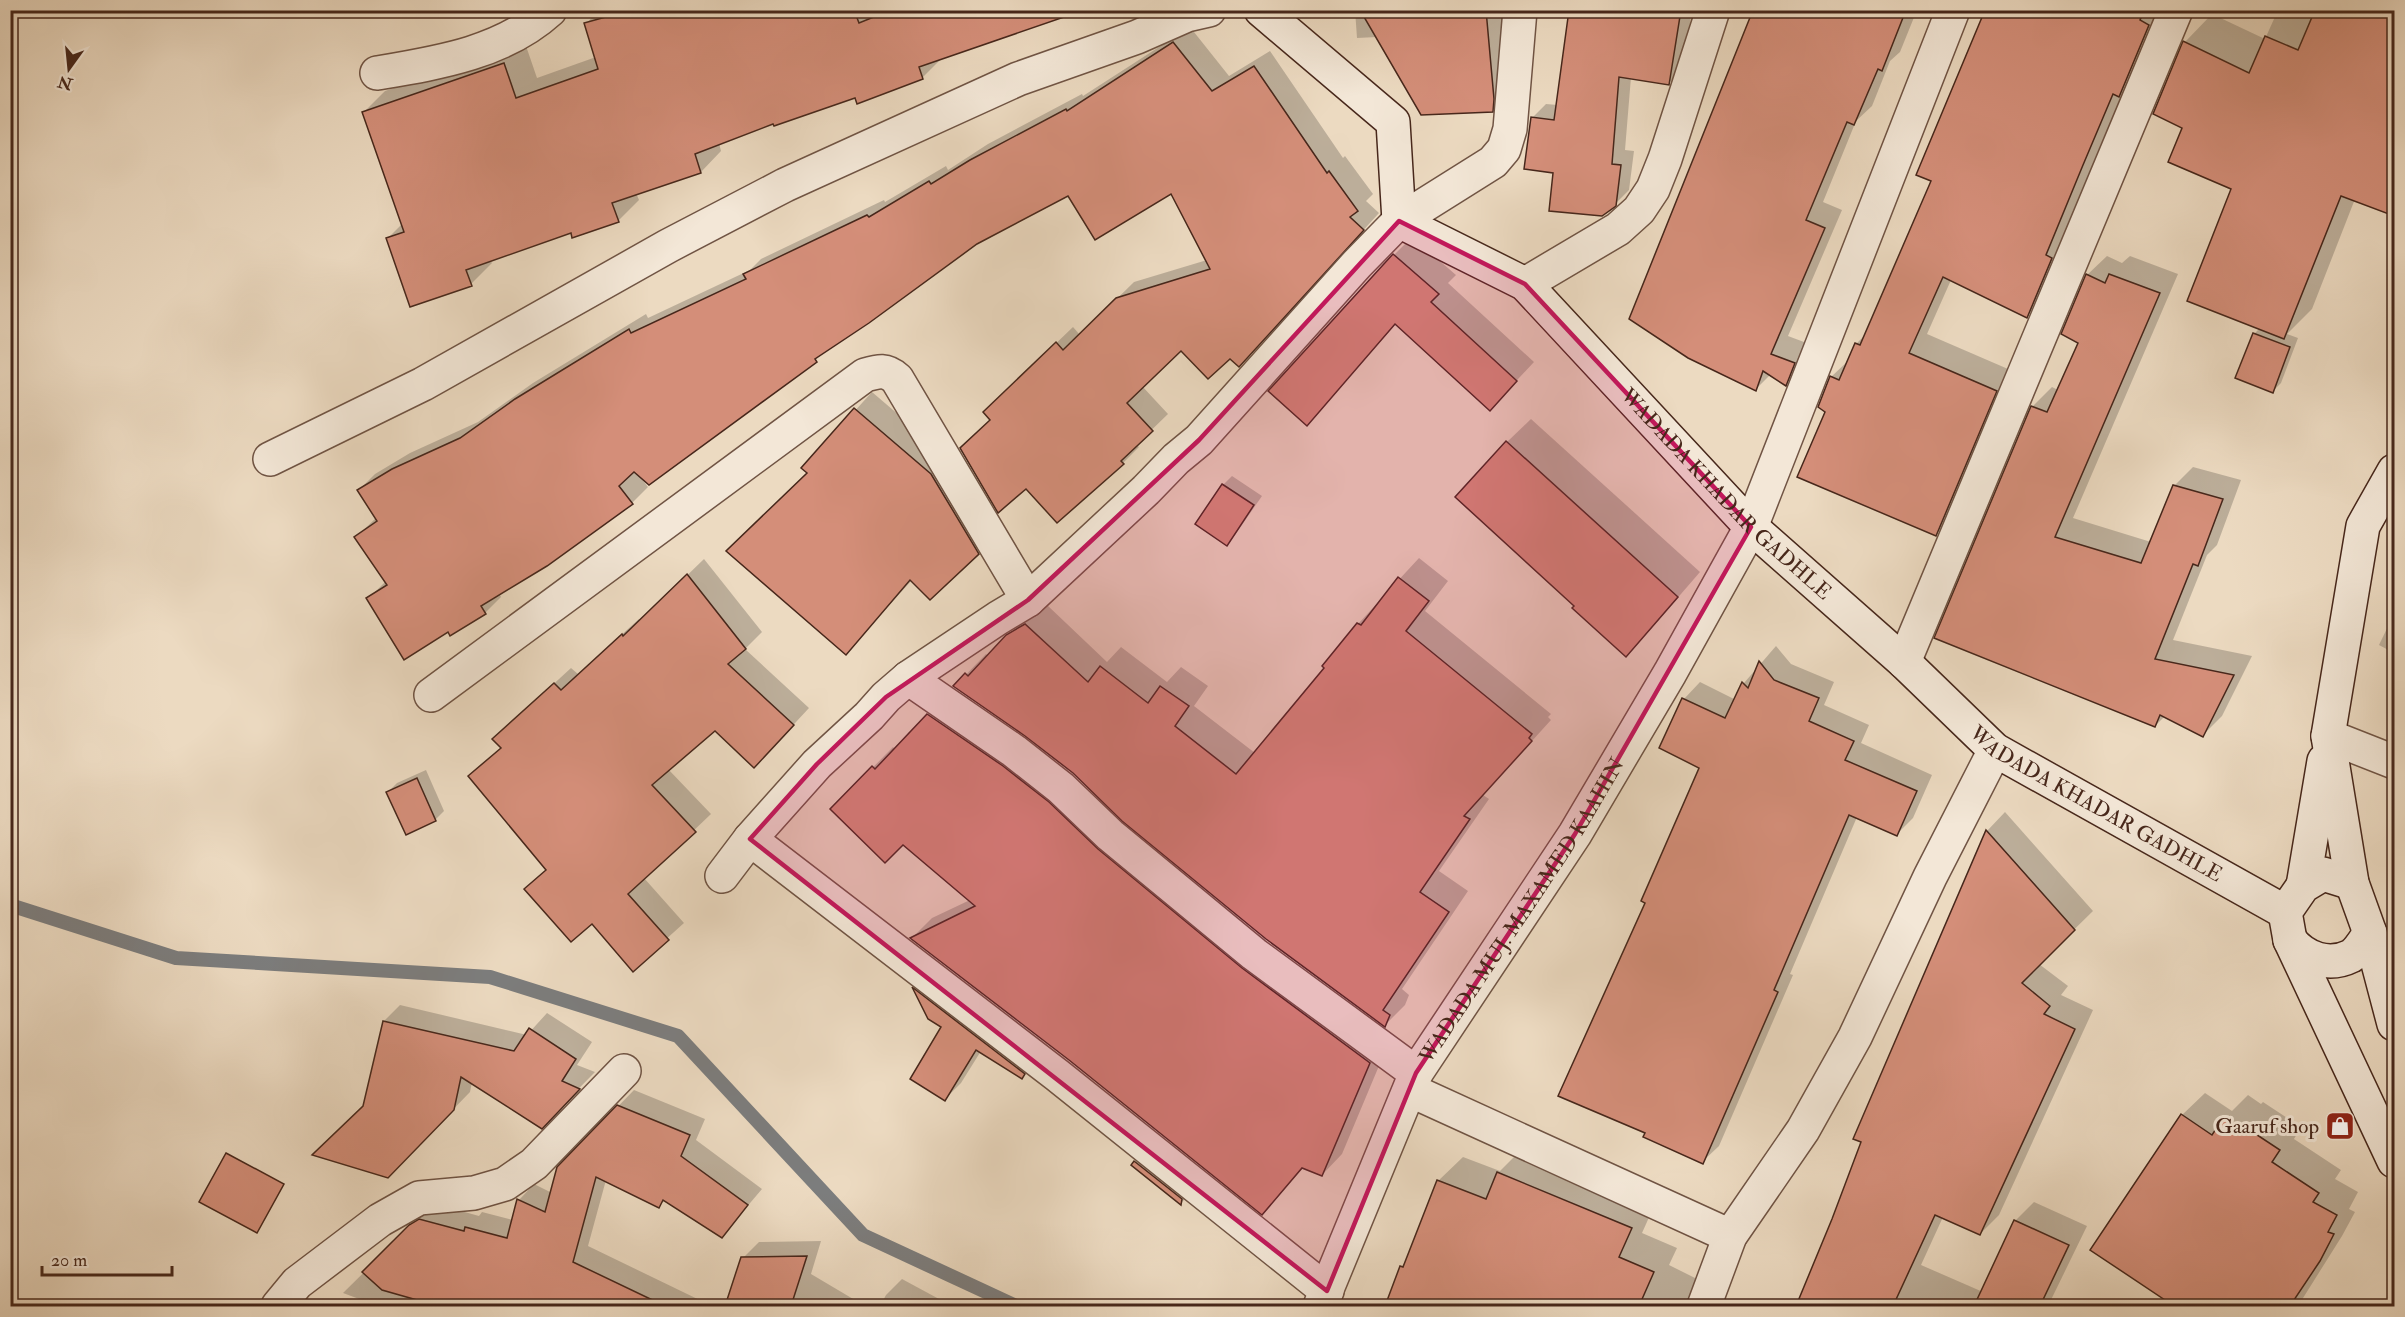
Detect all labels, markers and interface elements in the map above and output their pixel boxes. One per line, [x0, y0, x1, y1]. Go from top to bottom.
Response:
north arrow [39, 39, 99, 99]
text: N [55, 71, 76, 94]
street label: WADADA KHADAR GADHLE [1614, 381, 1837, 605]
street label: WADADA KHADAR GADHLE [1963, 719, 2227, 888]
street label: WADADA MUJ. MAXAMED KAAHIN [1412, 753, 1631, 1069]
shop icon: Gaaruf shop [2324, 1110, 2356, 1142]
place label: Gaaruf shop [2215, 1113, 2319, 1140]
scale bar [42, 1239, 172, 1277]
text: 20 m [51, 1249, 87, 1272]

